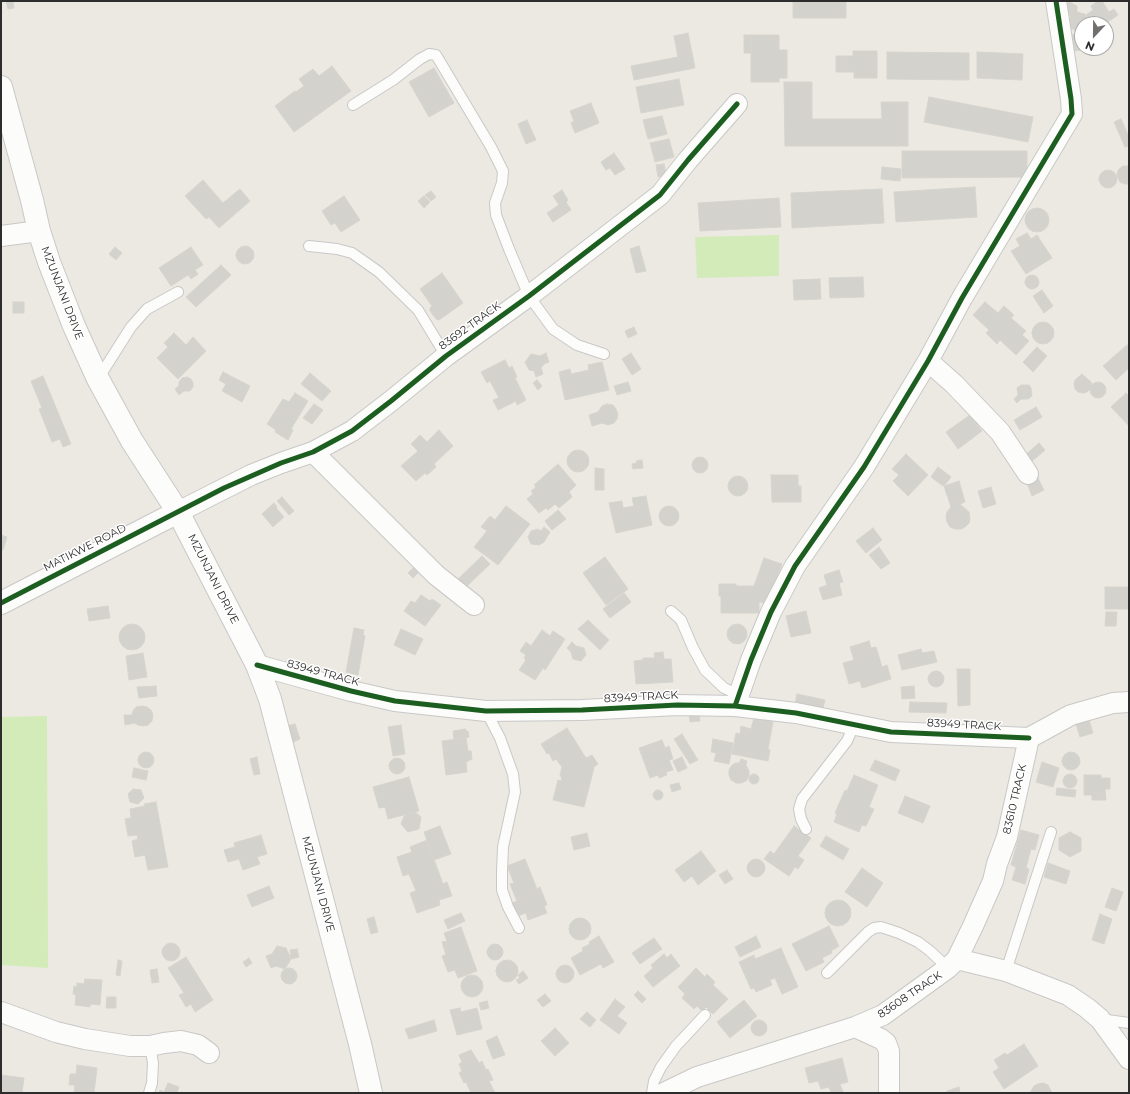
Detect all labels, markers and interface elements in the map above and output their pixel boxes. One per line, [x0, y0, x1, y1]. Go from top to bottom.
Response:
north arrow [1074, 16, 1114, 56]
text: N [1083, 38, 1097, 54]
street label: MZUNJANI DRIVE [38, 245, 86, 341]
street label: 83692 TRACK [436, 299, 504, 353]
street label: MATIKWE ROAD [41, 521, 129, 575]
street label: MZUNJANI DRIVE [185, 532, 241, 626]
street label: 83949 TRACK [285, 657, 361, 689]
street label: 83949 TRACK [604, 688, 678, 706]
street label: 83949 TRACK [927, 716, 1001, 734]
street label: 83610 TRACK [1001, 763, 1029, 835]
street label: MZUNJANI DRIVE [299, 835, 337, 933]
street label: 83608 TRACK [875, 969, 945, 1021]

